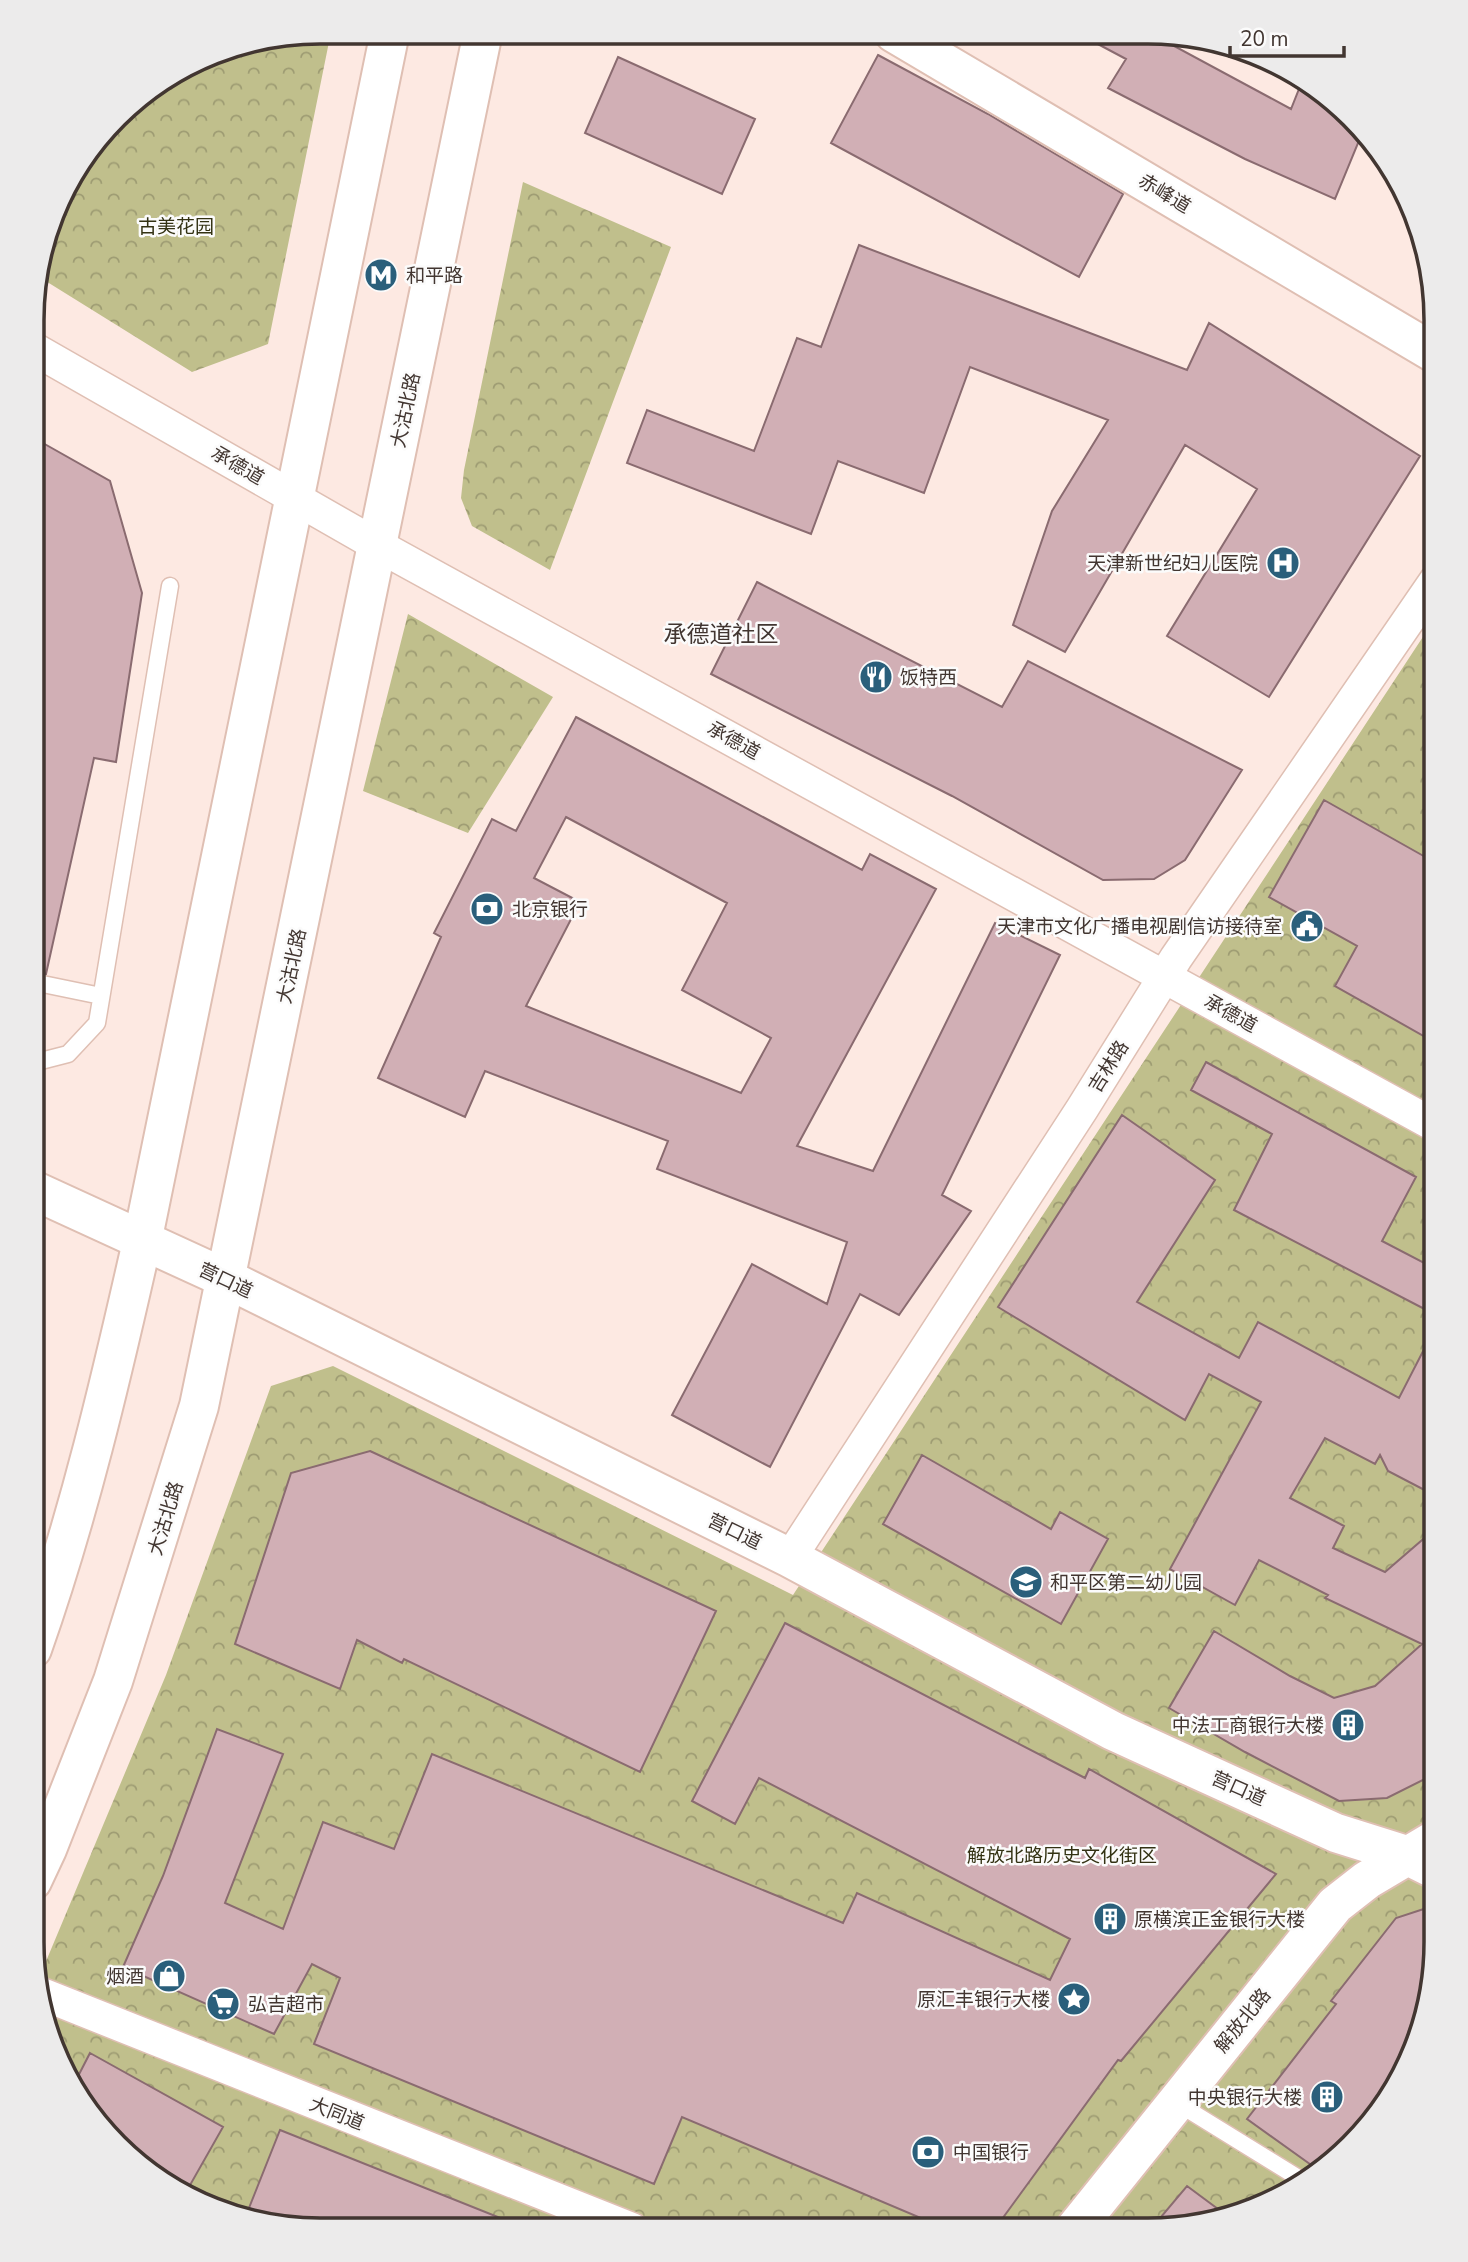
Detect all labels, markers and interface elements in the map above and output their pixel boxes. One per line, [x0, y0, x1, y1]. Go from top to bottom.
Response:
scale bar [1230, 14, 1344, 58]
text: 20 m [1240, 25, 1289, 53]
street label: 赤峰道 [1133, 168, 1196, 220]
park label: 古美花园 [138, 214, 214, 240]
metro station icon: 和平路 [362, 256, 400, 294]
place label: 和平路 [406, 263, 463, 289]
street label: 大沽北路 [385, 370, 427, 450]
street label: 承德道 [206, 440, 269, 491]
hospital icon: 天津新世纪妇儿医院 [1264, 544, 1302, 582]
place label: 天津新世纪妇儿医院 [1087, 551, 1258, 577]
district label: 承德道社区 [664, 619, 779, 650]
restaurant icon: 饭特西 [857, 658, 895, 696]
place label: 饭特西 [900, 665, 957, 691]
street label: 承德道 [702, 716, 765, 766]
bank icon: 北京银行 [468, 890, 506, 928]
place label: 北京银行 [512, 897, 588, 923]
public building icon: 天津市文化广播电视剧信访接待室 [1288, 907, 1326, 945]
place label: 天津市文化广播电视剧信访接待室 [997, 914, 1282, 940]
street label: 大沽北路 [271, 926, 313, 1006]
street label: 承德道 [1199, 989, 1262, 1039]
street label: 吉林路 [1083, 1035, 1135, 1098]
street label: 营口道 [194, 1257, 257, 1305]
street label: 大沽北路 [142, 1478, 190, 1558]
street label: 营口道 [703, 1508, 766, 1556]
school or university icon: 和平区第二幼儿园 [1007, 1563, 1045, 1601]
place label: 和平区第二幼儿园 [1050, 1570, 1202, 1596]
building icon: 中法工商银行大楼 [1329, 1706, 1367, 1744]
place label: 中法工商银行大楼 [1172, 1713, 1324, 1739]
street label: 营口道 [1207, 1765, 1270, 1812]
park label: 解放北路历史文化街区 [967, 1843, 1157, 1869]
building icon: 原横滨正金银行大楼 [1091, 1900, 1129, 1938]
place label: 原横滨正金银行大楼 [1134, 1907, 1305, 1933]
shop icon: 烟酒 [150, 1957, 188, 1995]
place label: 烟酒 [106, 1964, 144, 1990]
place icon: 原汇丰银行大楼 [1055, 1980, 1093, 2018]
street label: 解放北路 [1209, 1983, 1277, 2058]
supermarket icon: 弘吉超市 [204, 1985, 242, 2023]
place label: 原汇丰银行大楼 [917, 1987, 1050, 2013]
place label: 弘吉超市 [248, 1992, 324, 2018]
building icon: 中央银行大楼 [1308, 2078, 1346, 2116]
place label: 中央银行大楼 [1188, 2085, 1302, 2111]
street label: 大同道 [305, 2091, 368, 2137]
bank icon: 中国银行 [909, 2133, 947, 2171]
place label: 中国银行 [953, 2140, 1029, 2166]

